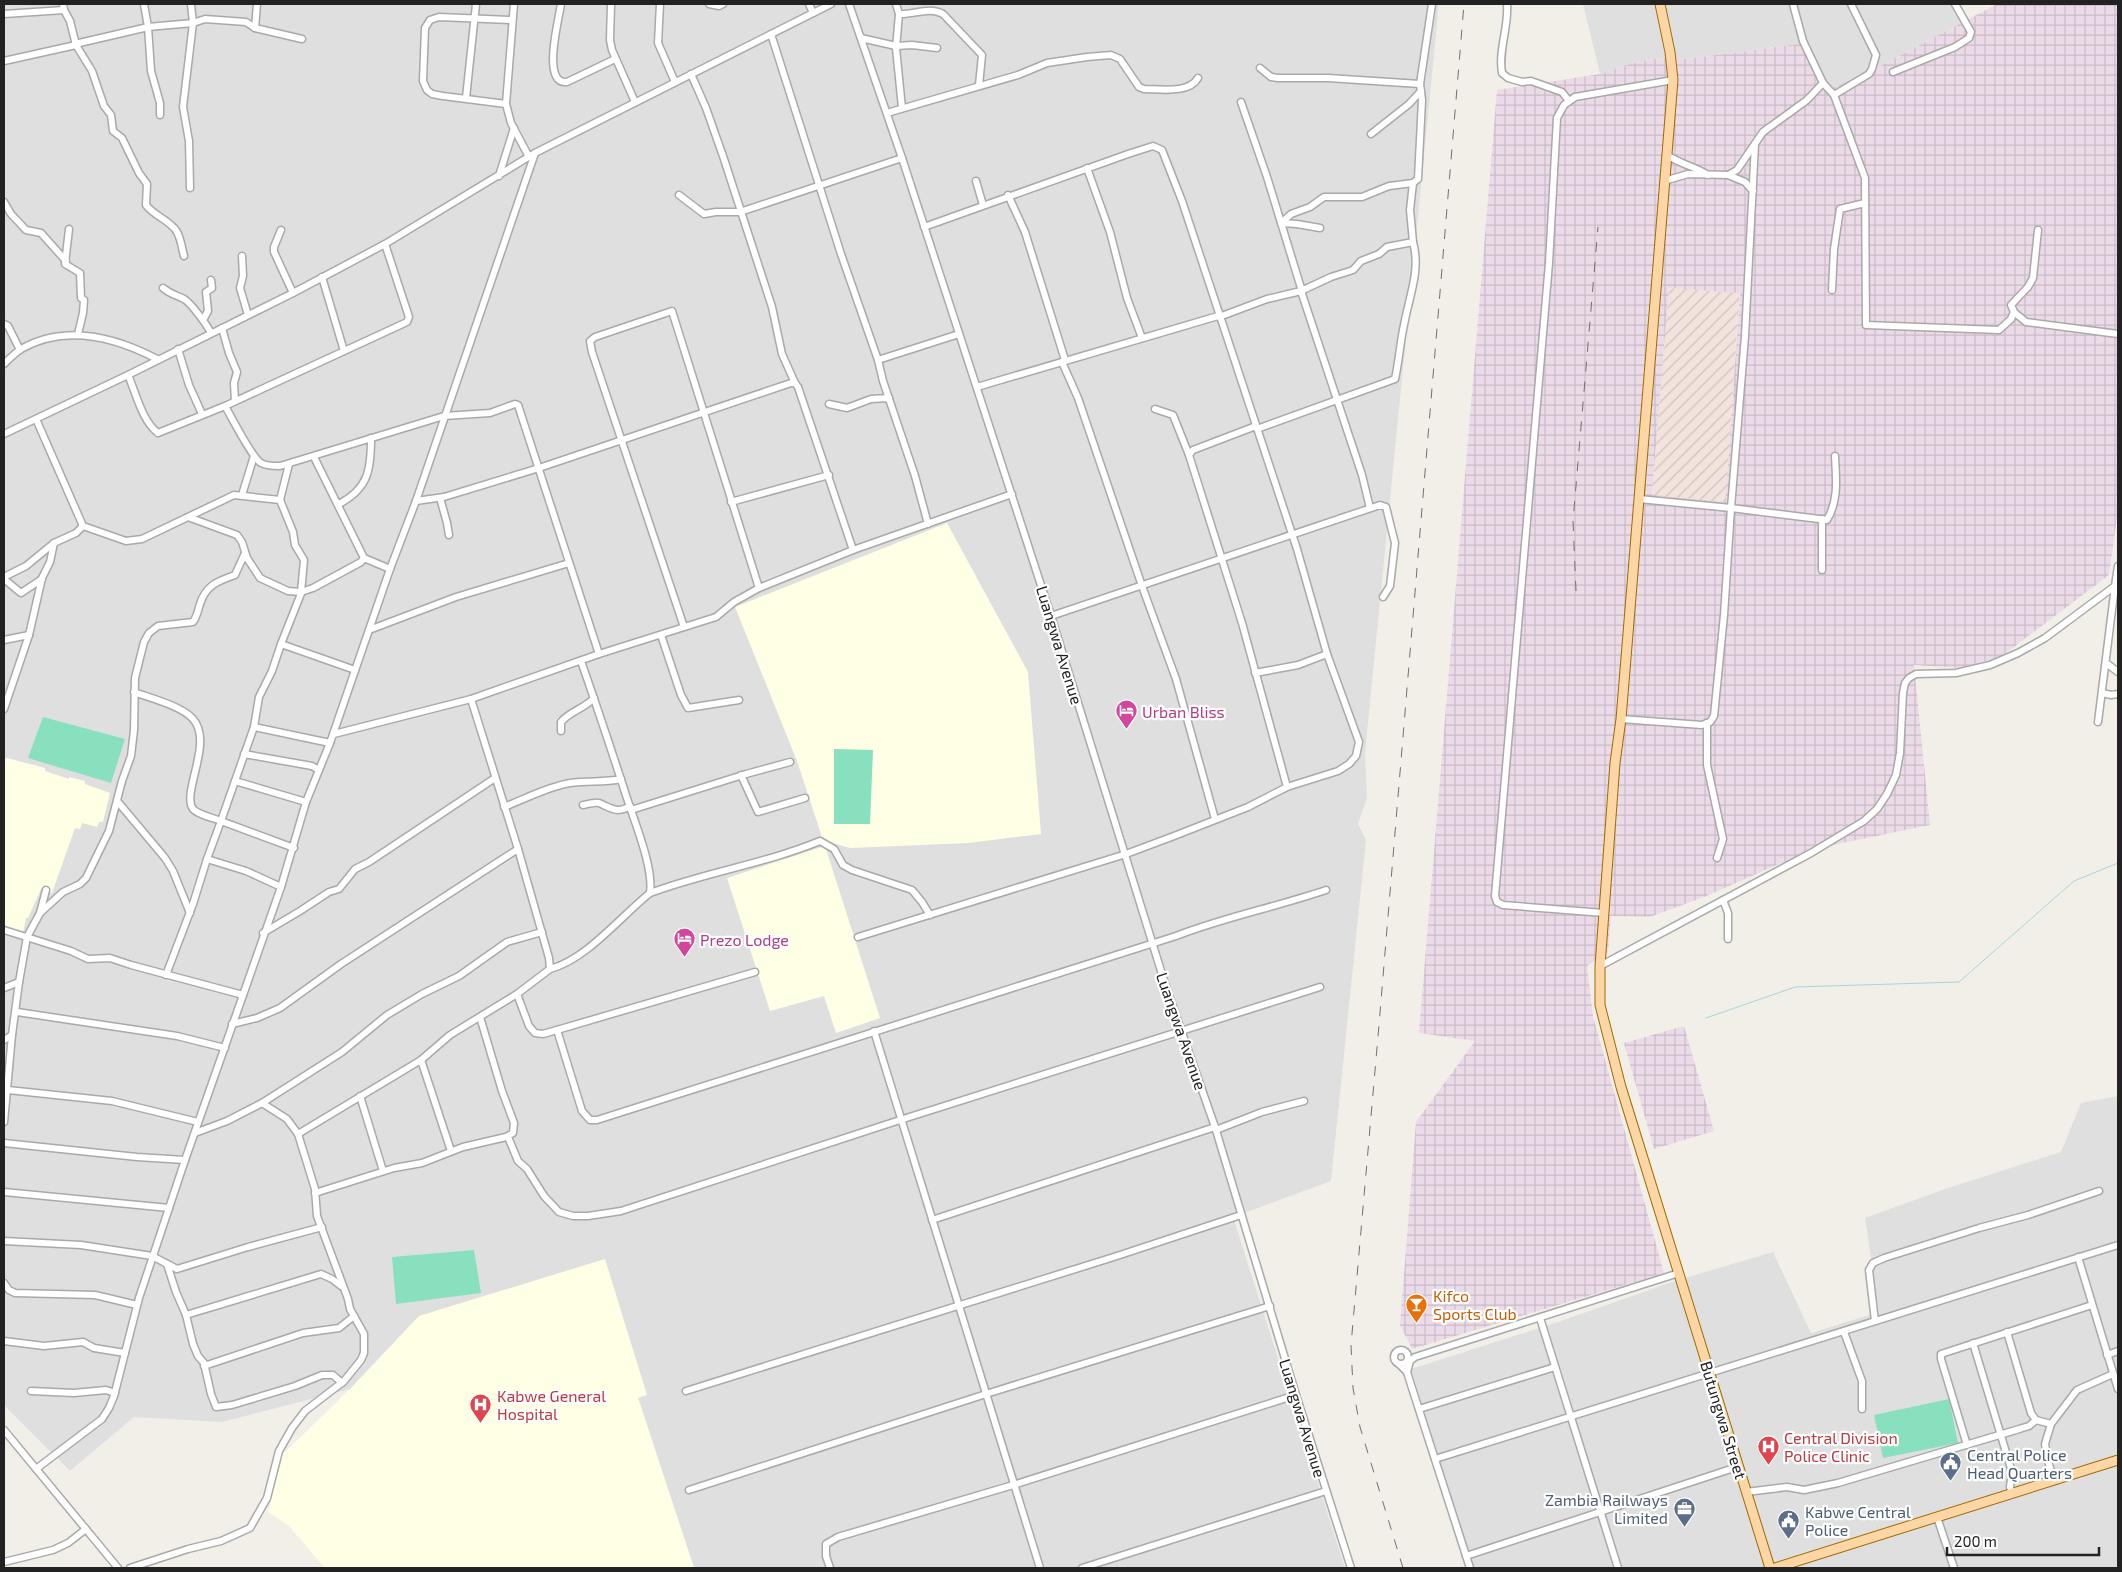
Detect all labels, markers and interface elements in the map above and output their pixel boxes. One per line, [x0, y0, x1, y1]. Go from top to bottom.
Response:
street label: Luangwa Avenue [1033, 583, 1087, 707]
hotel icon: Urban Bliss [1114, 699, 1138, 730]
place label: Urban Bliss [1142, 702, 1225, 721]
hotel icon: Prezo Lodge [672, 927, 696, 958]
place label: Prezo Lodge [700, 930, 789, 949]
street label: Luangwa Avenue [1153, 970, 1211, 1092]
place label: Kifco Sports Club [1433, 1286, 1517, 1323]
bar icon: Kifco Sports Club [1405, 1292, 1429, 1323]
street label: Luangwa Avenue [1276, 1356, 1330, 1480]
street label: Butungwa Street [1697, 1359, 1751, 1481]
place label: Kabwe General Hospital [497, 1386, 606, 1423]
hospital icon: Kabwe General Hospital [469, 1392, 493, 1423]
place label: Central Division Police Clinic [1784, 1428, 1898, 1465]
hospital icon: Central Division Police Clinic [1756, 1434, 1780, 1465]
place label: Central Police Head Quarters [1967, 1445, 2072, 1483]
public building icon: Central Police Head Quarters [1939, 1451, 1963, 1482]
place label: Zambia Railways Limited [1545, 1490, 1668, 1527]
office icon: Zambia Railways Limited [1672, 1496, 1696, 1527]
place label: Kabwe Central Police [1805, 1502, 1911, 1539]
public building icon: Kabwe Central Police [1777, 1508, 1801, 1539]
scale bar [1947, 1524, 2100, 1556]
text: 200 m [1954, 1532, 1997, 1550]

